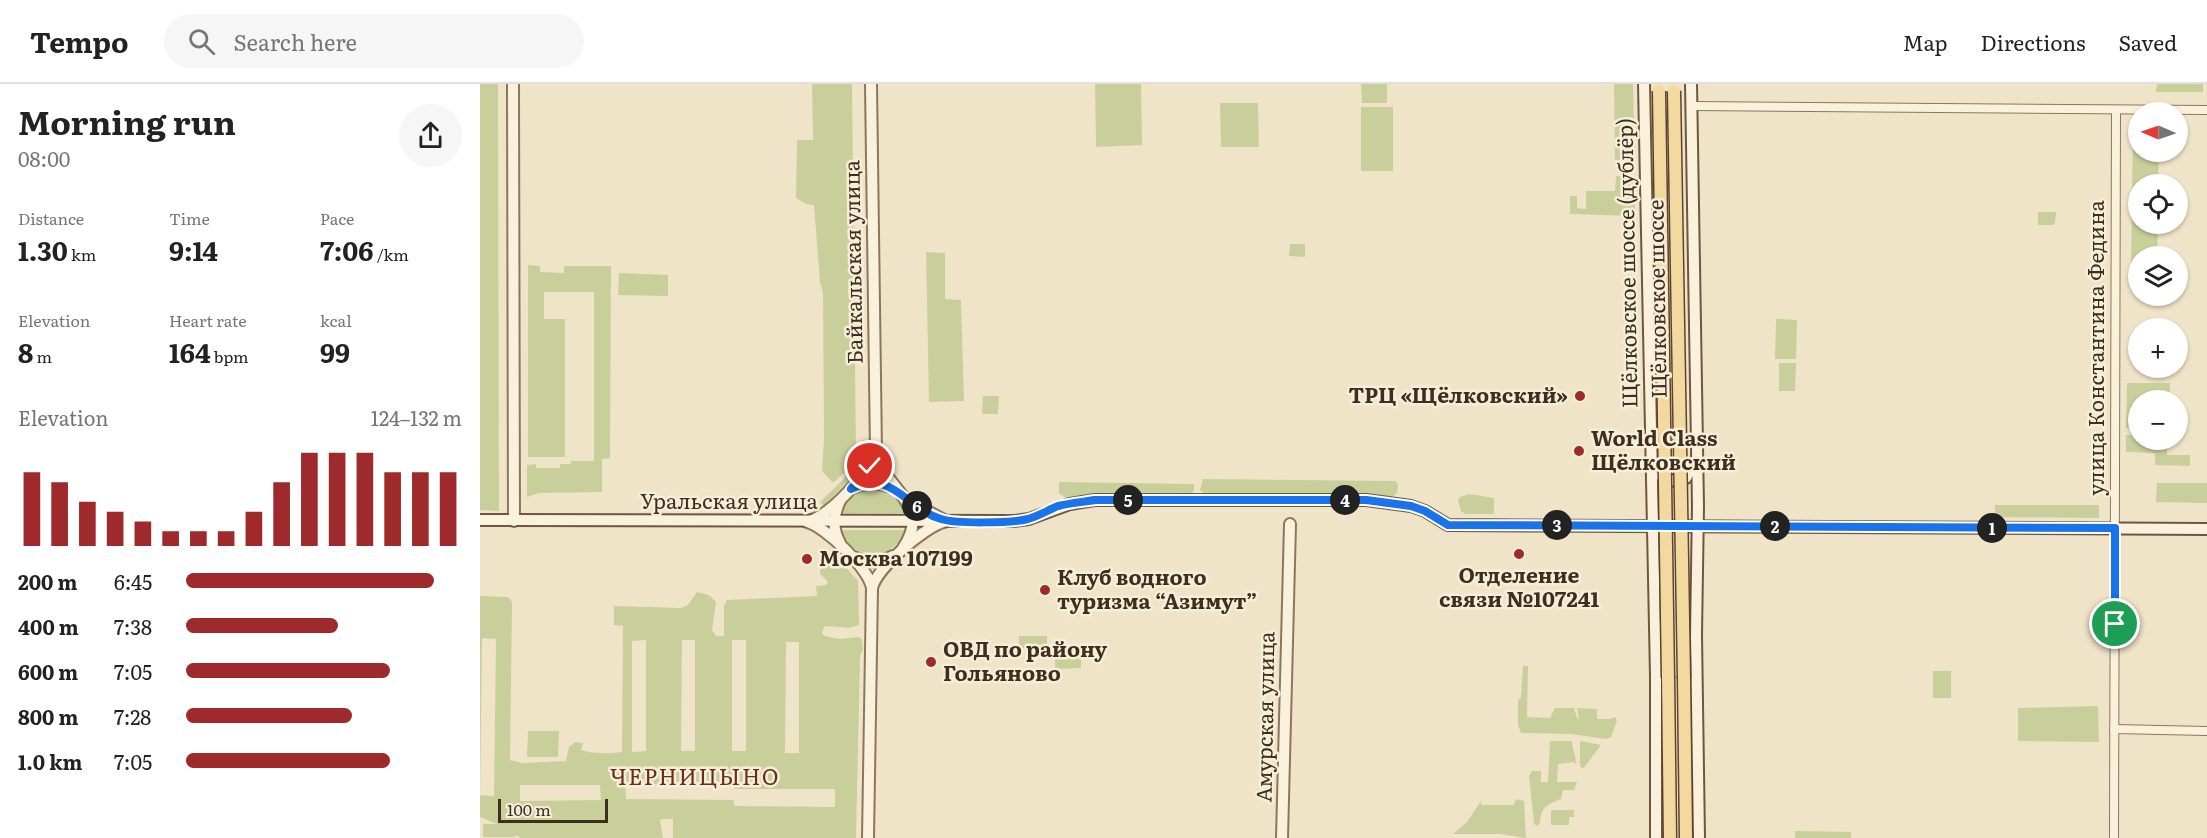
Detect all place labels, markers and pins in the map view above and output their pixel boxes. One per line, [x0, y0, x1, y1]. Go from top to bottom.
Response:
place label: ТРЦ «Щёлковский» [1349, 378, 1568, 409]
marker: ТРЦ «Щёлковский» [1573, 389, 1587, 403]
place label: World Class Щёлковский [1591, 421, 1736, 476]
pin [844, 440, 895, 491]
marker: World Class Щёлковский [1572, 444, 1586, 458]
pin: 5 [1113, 485, 1143, 515]
pin: 4 [1330, 485, 1360, 515]
pin: 6 [902, 491, 932, 521]
pin: 3 [1542, 510, 1572, 540]
pin: 2 [1760, 511, 1790, 541]
pin: 1 [1977, 513, 2007, 543]
place label: Москва 107199 [819, 541, 973, 572]
marker: Отделение связи №107241 [1512, 547, 1526, 561]
marker: Москва 107199 [800, 552, 814, 566]
place label: Отделение связи №107241 [1439, 558, 1599, 613]
place label: Клуб водного туризма “Азимут” [1057, 560, 1257, 615]
marker: Клуб водного туризма “Азимут” [1038, 583, 1052, 597]
pin [2089, 598, 2140, 649]
place label: ОВД по району Гольяново [943, 632, 1107, 687]
marker: ОВД по району Гольяново [924, 655, 938, 669]

